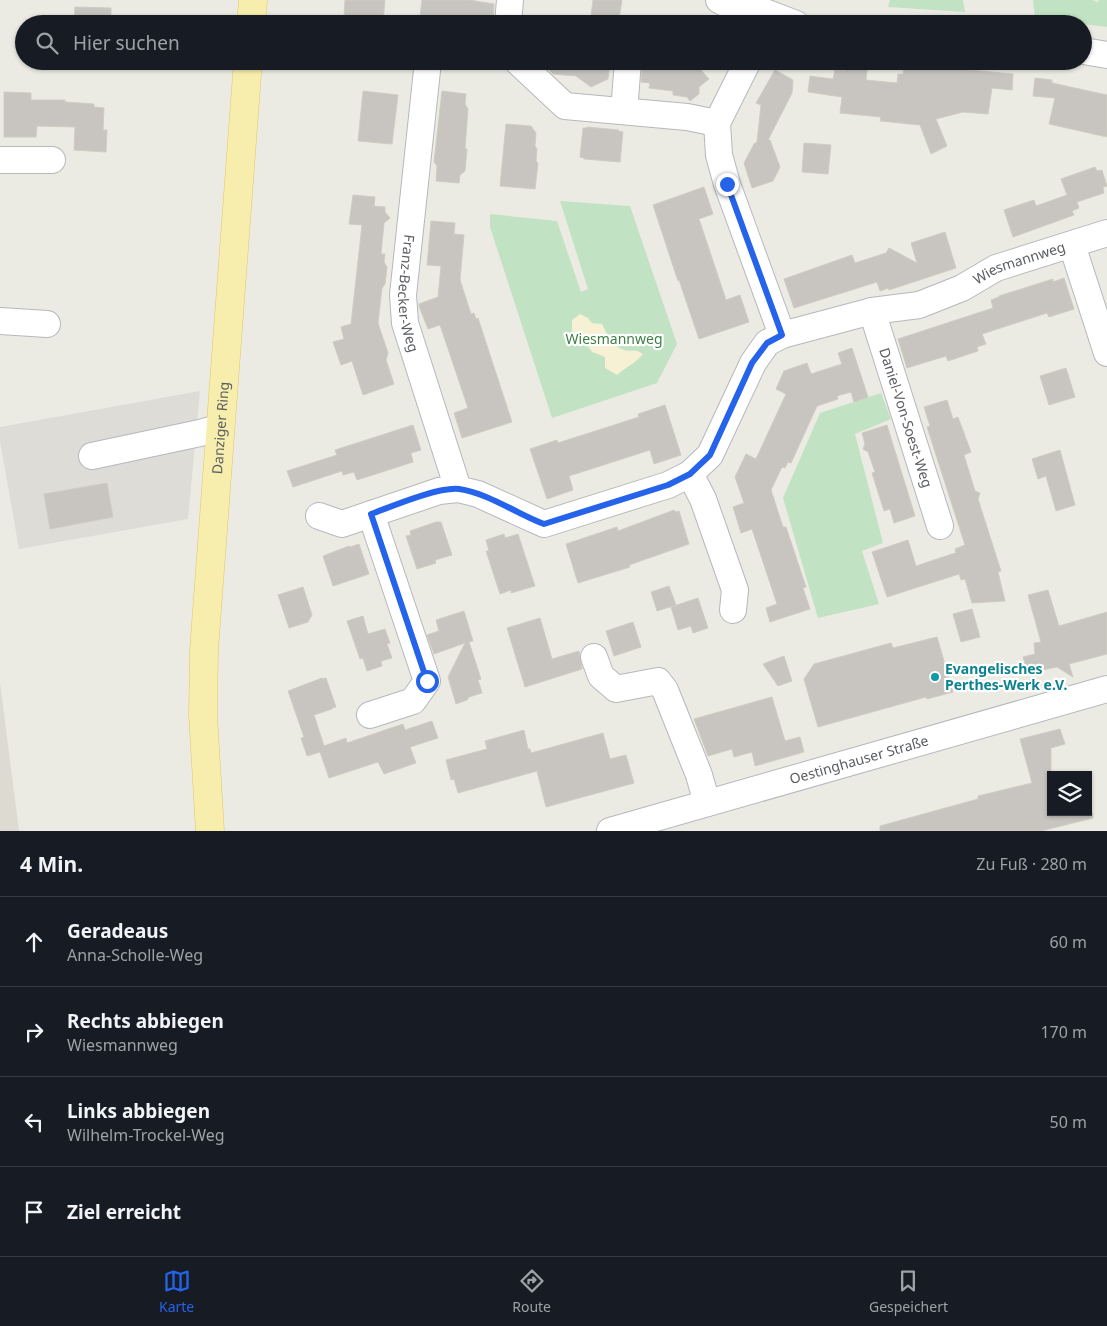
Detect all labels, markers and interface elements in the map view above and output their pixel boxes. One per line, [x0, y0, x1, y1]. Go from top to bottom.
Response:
search box [15, 15, 1092, 70]
icon: search [33, 29, 61, 57]
text: Hier suchen [73, 30, 180, 56]
route end [716, 173, 739, 196]
street label: Franz-Becker-Weg [394, 233, 424, 354]
street label: Wiesmannweg [969, 237, 1068, 288]
park label: Wiesmannweg [566, 329, 663, 348]
street label: Daniel-Von-Soest-Weg [875, 345, 937, 490]
street label: Danziger Ring [207, 381, 233, 475]
place label: Evangelisches Perthes-Werk e.V. [945, 659, 1067, 694]
route start [416, 670, 439, 693]
marker: Evangelisches Perthes-Werk e.V. [929, 671, 941, 683]
street label: Oestinghauser Straße [787, 730, 931, 788]
map controls [1047, 771, 1092, 816]
button: layers [1047, 771, 1092, 816]
text: 4 Min. [20, 850, 83, 878]
text: Zu Fuß · 280 m [976, 853, 1087, 875]
text: Geradeaus [67, 918, 168, 944]
icon: ahead [20, 928, 48, 956]
text: 60 m [1050, 931, 1087, 953]
text: Anna-Scholle-Weg [67, 944, 203, 966]
text: Rechts abbiegen [67, 1008, 224, 1034]
icon: right [20, 1018, 48, 1046]
text: 170 m [1040, 1021, 1087, 1043]
text: Wiesmannweg [67, 1034, 178, 1056]
text: Links abbiegen [67, 1098, 210, 1124]
icon: left [20, 1108, 48, 1136]
text: 50 m [1050, 1111, 1087, 1133]
text: Wilhelm-Trockel-Weg [67, 1124, 225, 1146]
icon: arrive [20, 1198, 48, 1226]
text: Ziel erreicht [67, 1199, 181, 1225]
tab: Karte [159, 1267, 194, 1316]
tab: Route [512, 1267, 551, 1316]
tab: Gespeichert [869, 1267, 948, 1316]

